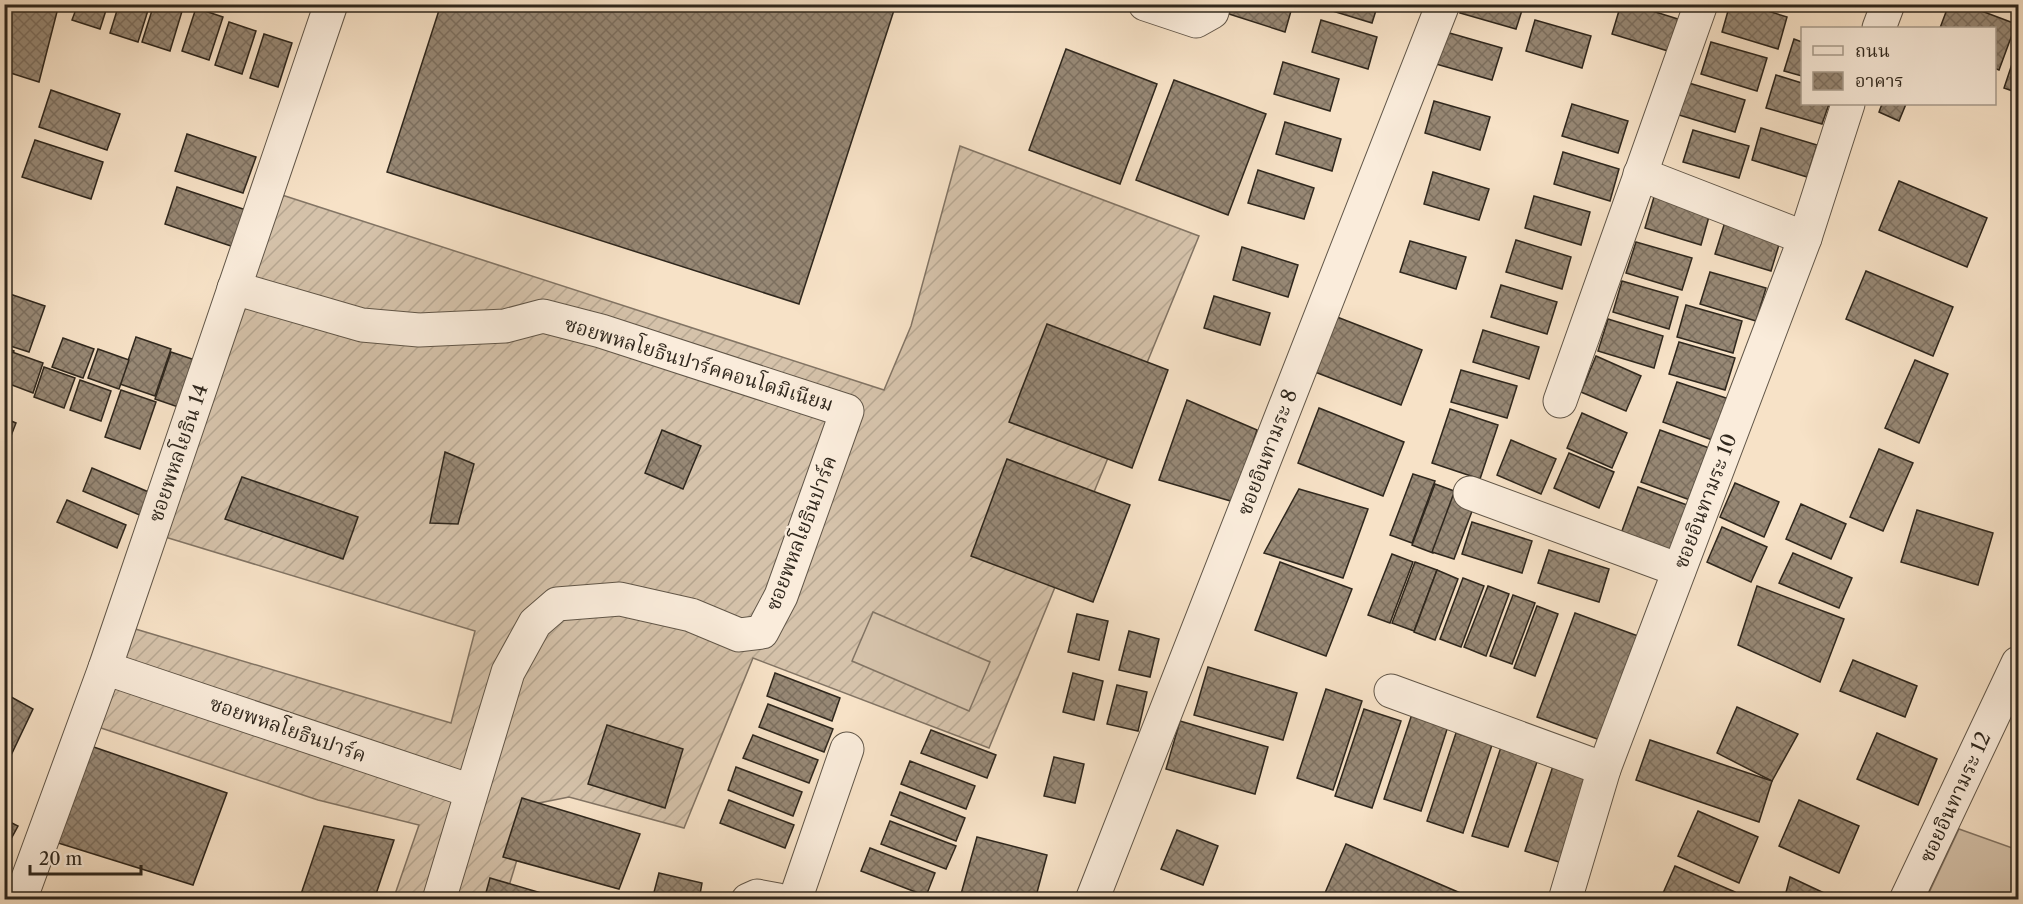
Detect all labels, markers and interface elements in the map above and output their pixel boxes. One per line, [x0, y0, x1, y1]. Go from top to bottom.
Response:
legend [1801, 27, 1996, 105]
text: ถนน [1855, 40, 1890, 62]
text: อาคาร [1855, 70, 1904, 92]
street label: ซอยพหลโยธินปาร์คคอนโดมิเนียม [562, 310, 837, 416]
street label: ซอยพหลโยธิน 14 [141, 380, 213, 525]
street label: ซอยอินทามระ 8 [1232, 386, 1302, 518]
street label: ซอยอินทามระ 10 [1668, 430, 1742, 572]
street label: ซอยพหลโยธินปาร์ค [759, 451, 842, 614]
street label: ซอยพหลโยธินปาร์ค [207, 689, 370, 767]
street label: ซอยอินทามระ 12 [1914, 728, 1996, 866]
scale bar [30, 838, 141, 876]
text: 20 m [39, 848, 83, 870]

